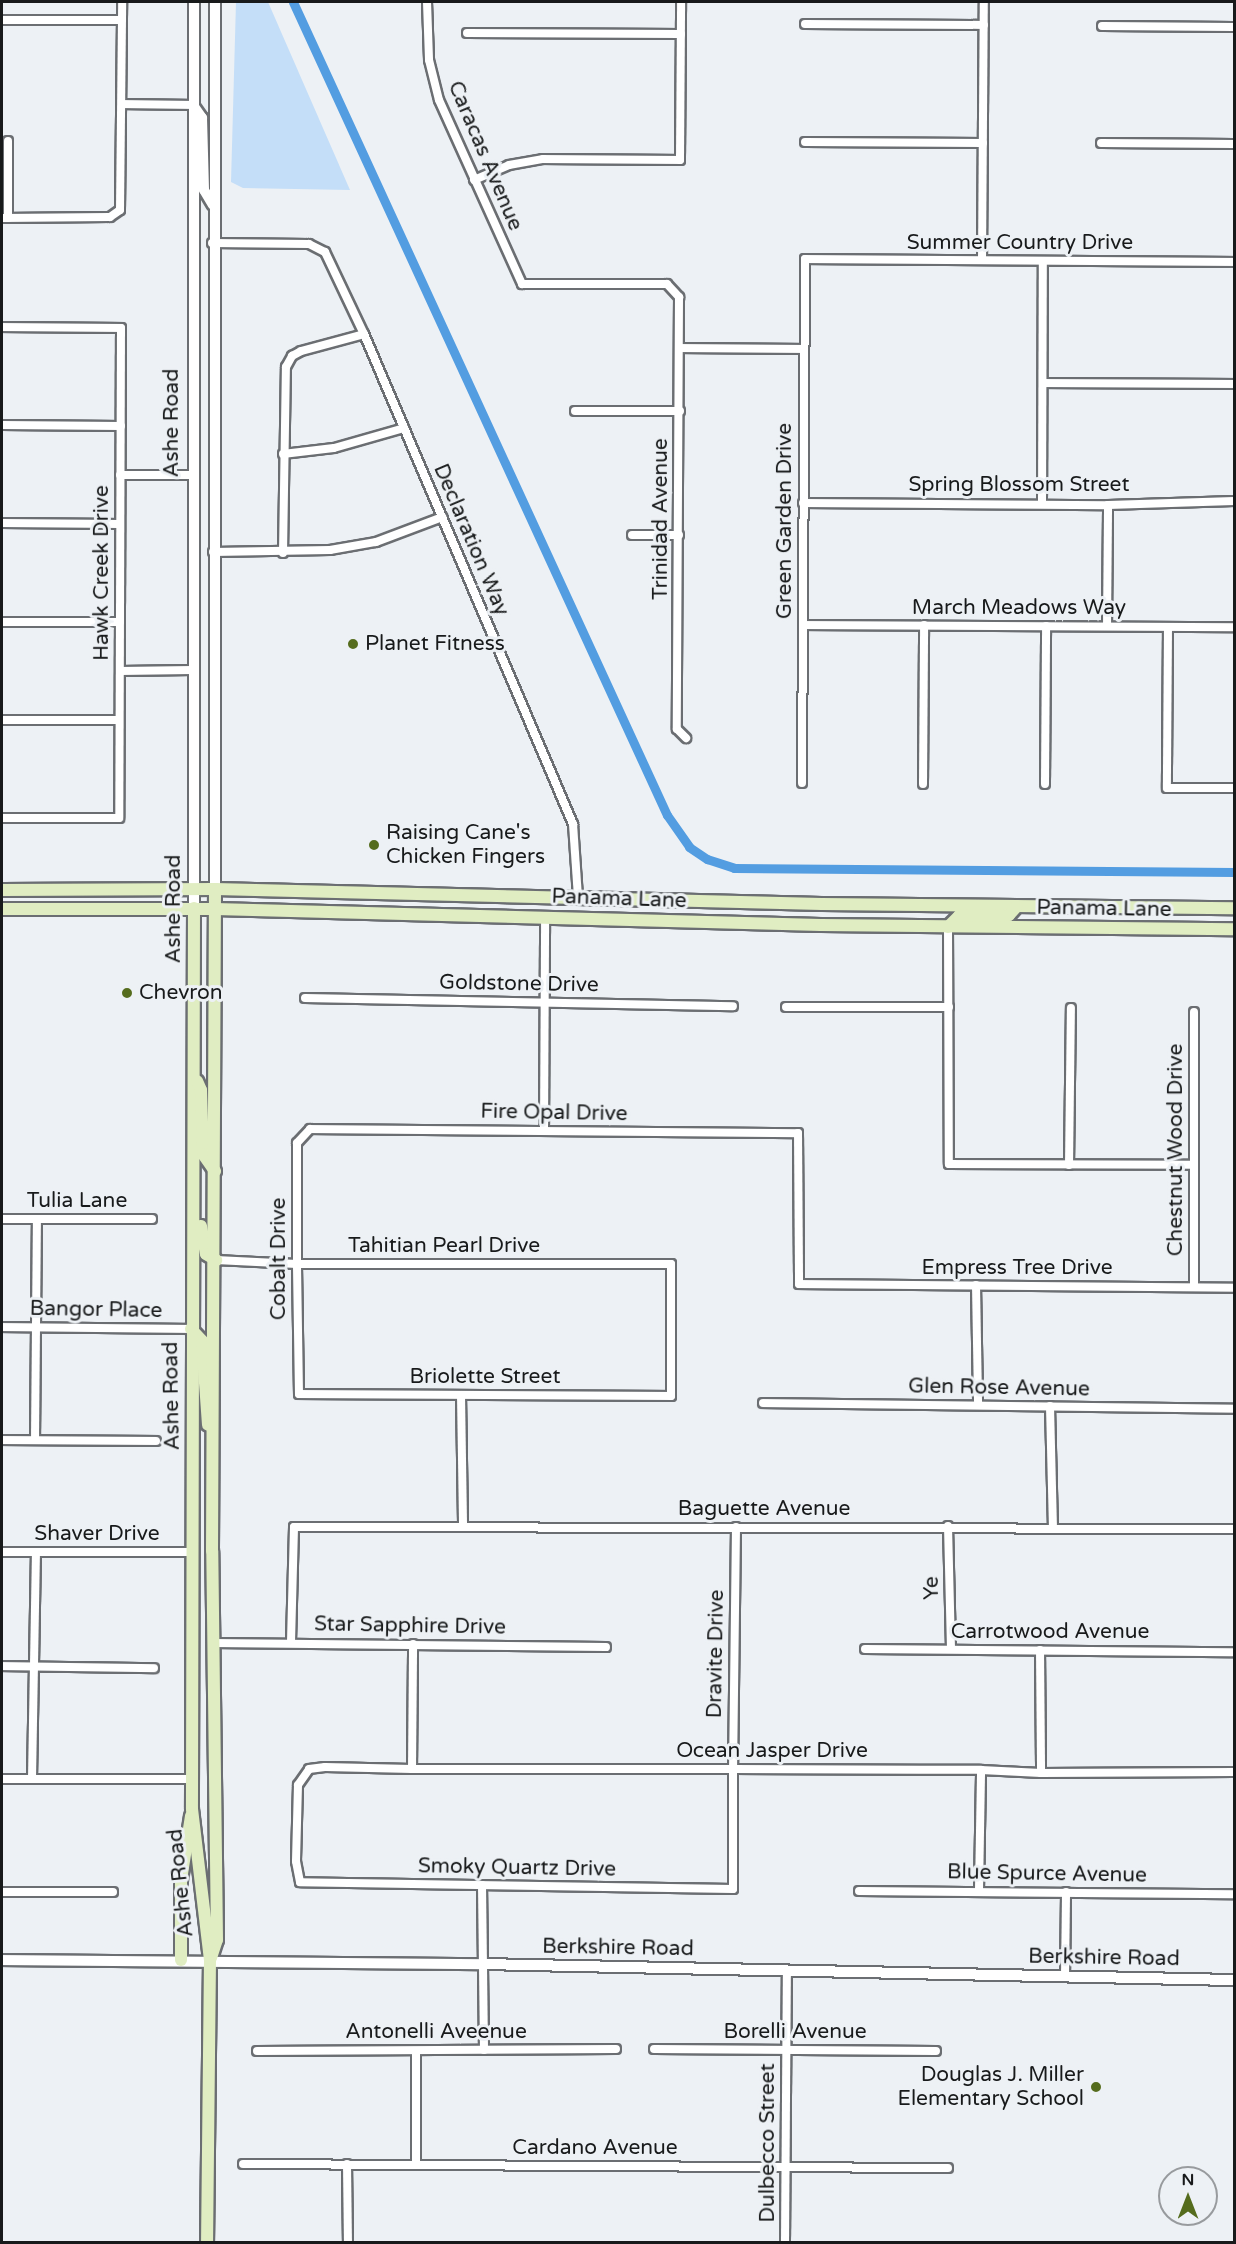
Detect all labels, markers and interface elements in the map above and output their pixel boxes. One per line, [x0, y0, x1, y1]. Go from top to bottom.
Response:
street label: Caracas Avenue [442, 77, 528, 235]
street label: Summer Country Drive [907, 230, 1133, 256]
street label: Ashe Road [159, 369, 185, 477]
street label: Green Garden Drive [772, 423, 798, 619]
street label: Trinidad Avenue [648, 438, 674, 600]
street label: Declaration Way [428, 460, 514, 620]
street label: Spring Blossom Street [909, 472, 1129, 498]
street label: Hawk Creek Drive [89, 485, 115, 661]
street label: March Meadows Way [912, 595, 1126, 621]
place label: Planet Fitness [365, 631, 505, 657]
marker: Planet Fitness [346, 637, 360, 651]
place label: Raising Cane's Chicken Fingers [386, 820, 545, 870]
marker: Raising Cane's Chicken Fingers [367, 838, 381, 852]
street label: Ashe Road [161, 855, 187, 963]
street label: Panama Lane [551, 884, 687, 914]
street label: Panama Lane [1036, 895, 1172, 923]
street label: Goldstone Drive [439, 970, 599, 998]
place label: Chevron [139, 980, 223, 1006]
marker: Chevron [120, 986, 134, 1000]
street label: Chestnut Wood Drive [1163, 1044, 1189, 1256]
street label: Fire Opal Drive [480, 1099, 628, 1127]
street label: Tulia Lane [27, 1188, 127, 1214]
street label: Cobalt Drive [266, 1198, 292, 1320]
street label: Tahitian Pearl Drive [348, 1233, 540, 1259]
street label: Empress Tree Drive [921, 1255, 1113, 1281]
street label: Bangor Place [29, 1296, 163, 1324]
street label: Ashe Road [158, 1341, 186, 1451]
street label: Briolette Street [410, 1364, 560, 1390]
street label: Glen Rose Avenue [908, 1374, 1090, 1402]
street label: Baguette Avenue [678, 1496, 850, 1522]
street label: Shaver Drive [34, 1521, 160, 1547]
street label: Ye [919, 1576, 945, 1600]
street label: Dravite Drive [702, 1590, 730, 1718]
street label: Star Sapphire Drive [314, 1612, 506, 1640]
street label: Carrotwood Avenue [951, 1619, 1149, 1645]
street label: Ocean Jasper Drive [676, 1738, 868, 1764]
street label: Ashe Road [163, 1828, 199, 1938]
street label: Smoky Quartz Drive [418, 1854, 616, 1882]
street label: Blue Spurce Avenue [947, 1860, 1147, 1888]
street label: Berkshire Road [542, 1934, 694, 1962]
street label: Berkshire Road [1028, 1944, 1180, 1972]
street label: Antonelli Aveenue [345, 2019, 527, 2045]
street label: Borelli Avenue [723, 2019, 867, 2045]
place label: Douglas J. Miller Elementary School [897, 2062, 1084, 2112]
street label: Dulbecco Street [755, 2063, 781, 2223]
marker: Douglas J. Miller Elementary School [1089, 2080, 1103, 2094]
street label: Cardano Avenue [512, 2135, 678, 2161]
north arrow [1158, 2166, 1218, 2226]
text: N [1182, 2170, 1194, 2190]

